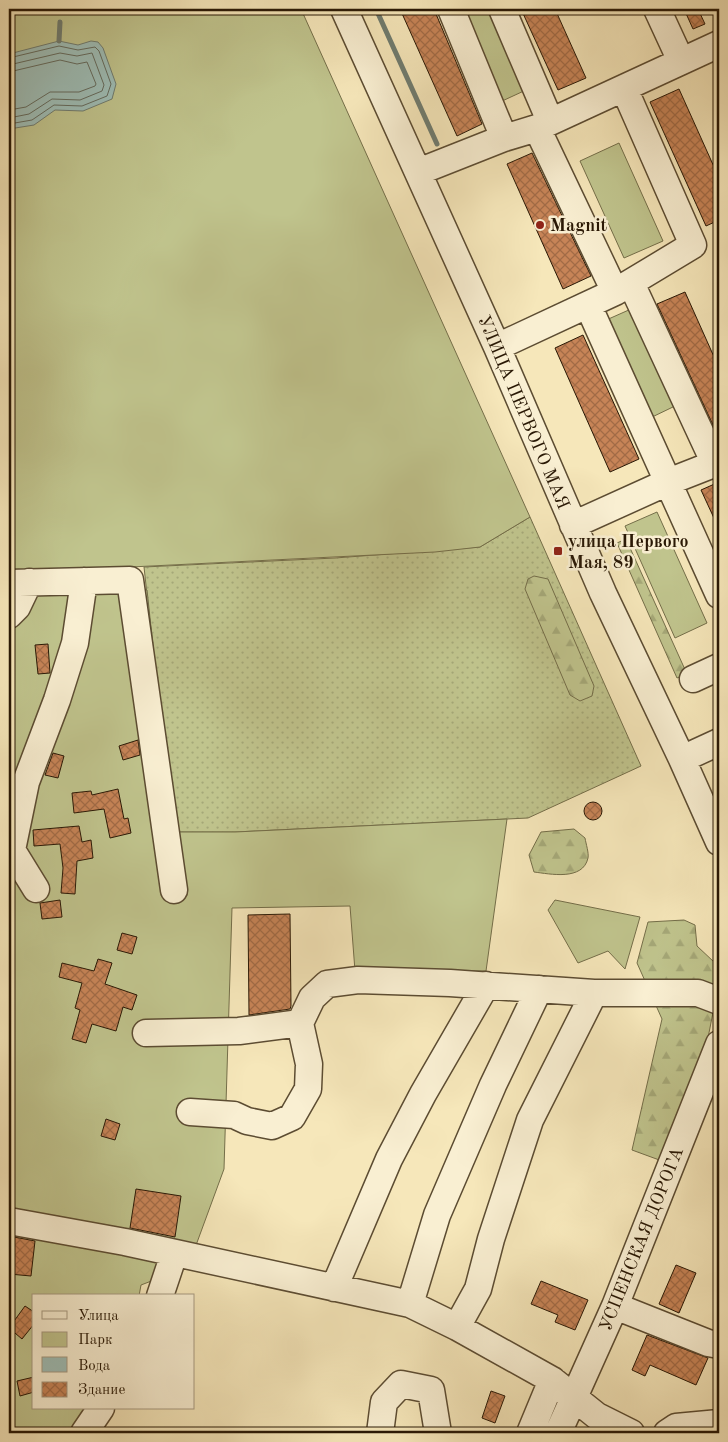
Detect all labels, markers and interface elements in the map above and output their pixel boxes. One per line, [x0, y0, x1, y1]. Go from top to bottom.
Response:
place label: Magnit [550, 217, 607, 235]
marker: Magnit [534, 219, 546, 231]
street label: УЛИЦА ПЕРВОГО МАЯ [474, 313, 572, 512]
place label: улица Первого Мая, 89 [568, 533, 689, 572]
marker: улица Первого Мая, 89 [552, 545, 564, 557]
street label: УСПЕНСКАЯ ДОРОГА [597, 1144, 687, 1334]
legend [32, 1294, 195, 1410]
text: Улица [78, 1309, 119, 1324]
text: Парк [78, 1333, 113, 1348]
text: Вода [78, 1359, 111, 1374]
text: Здание [78, 1383, 125, 1398]

